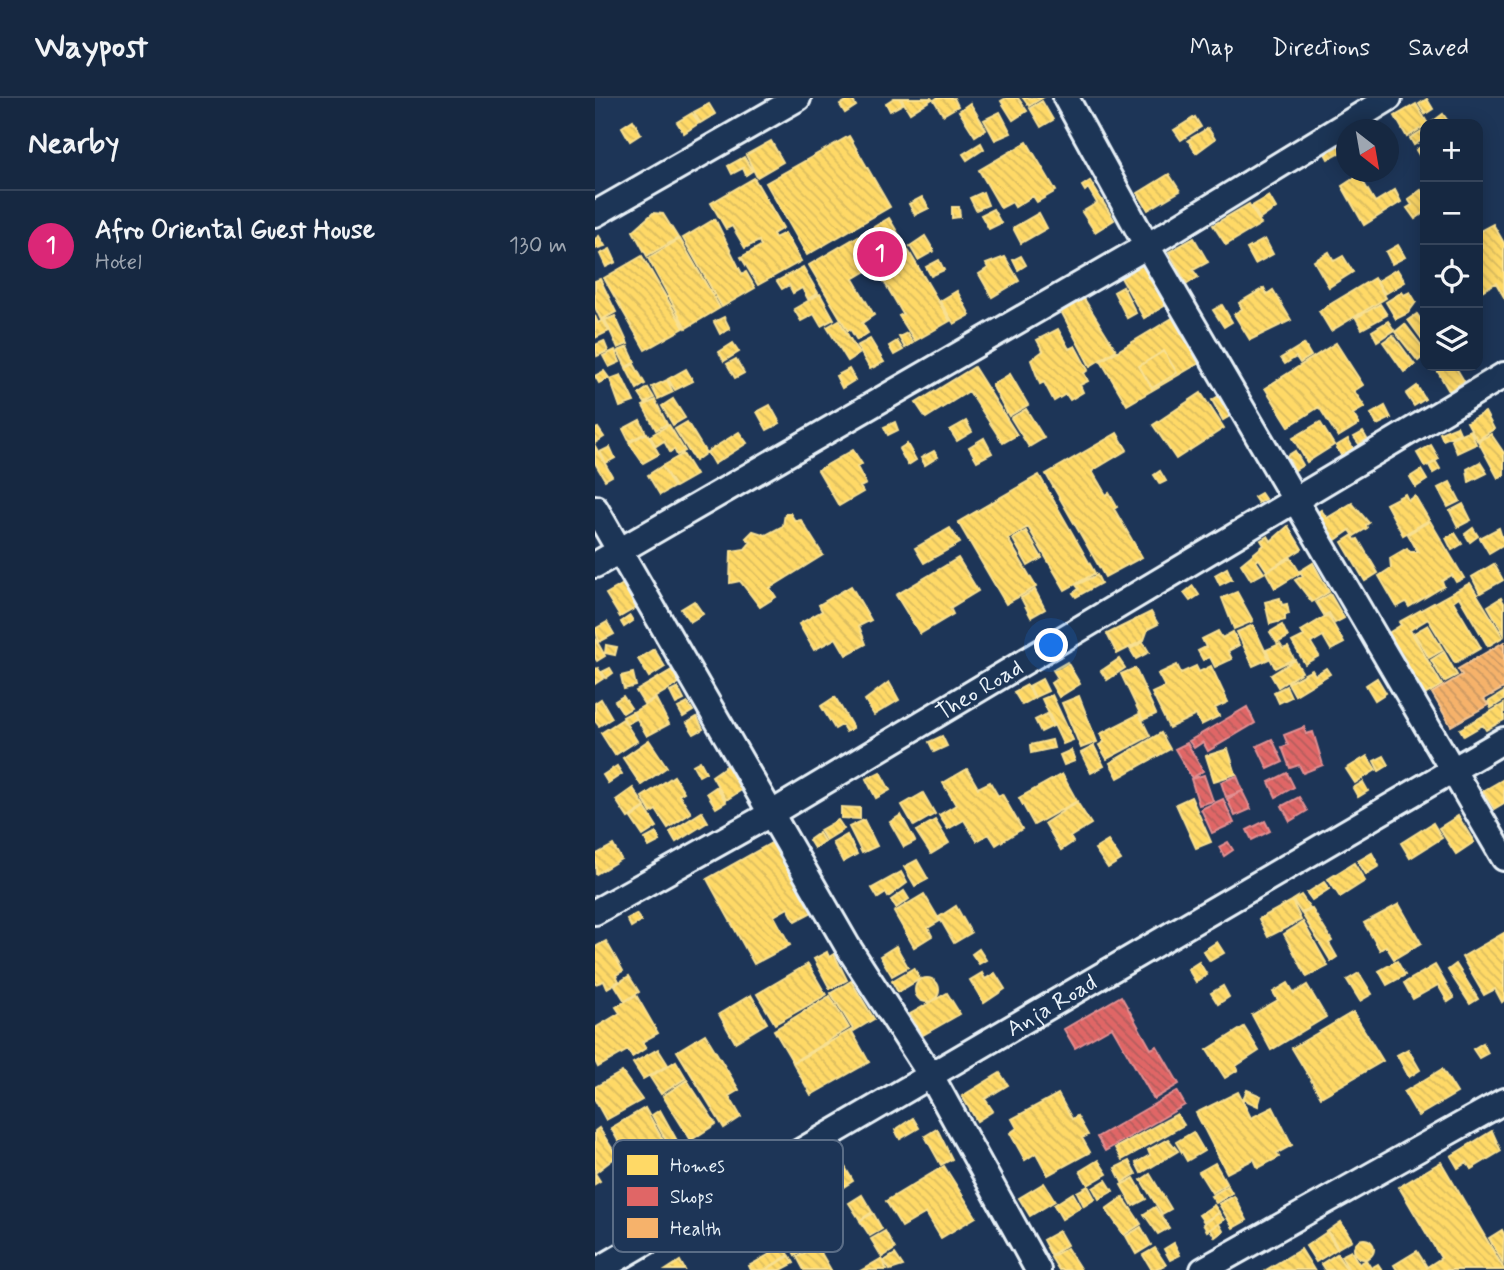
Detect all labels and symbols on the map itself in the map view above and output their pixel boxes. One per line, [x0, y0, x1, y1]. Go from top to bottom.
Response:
north arrow [1336, 119, 1399, 182]
pin: 1 [857, 228, 903, 280]
your location [1034, 628, 1068, 662]
street label: Theo Road [931, 653, 1029, 728]
street label: Anja Road [1001, 968, 1103, 1045]
legend [613, 1140, 843, 1252]
text: Homes [670, 1154, 725, 1179]
text: Shops [670, 1185, 713, 1210]
text: Health [670, 1217, 721, 1242]

